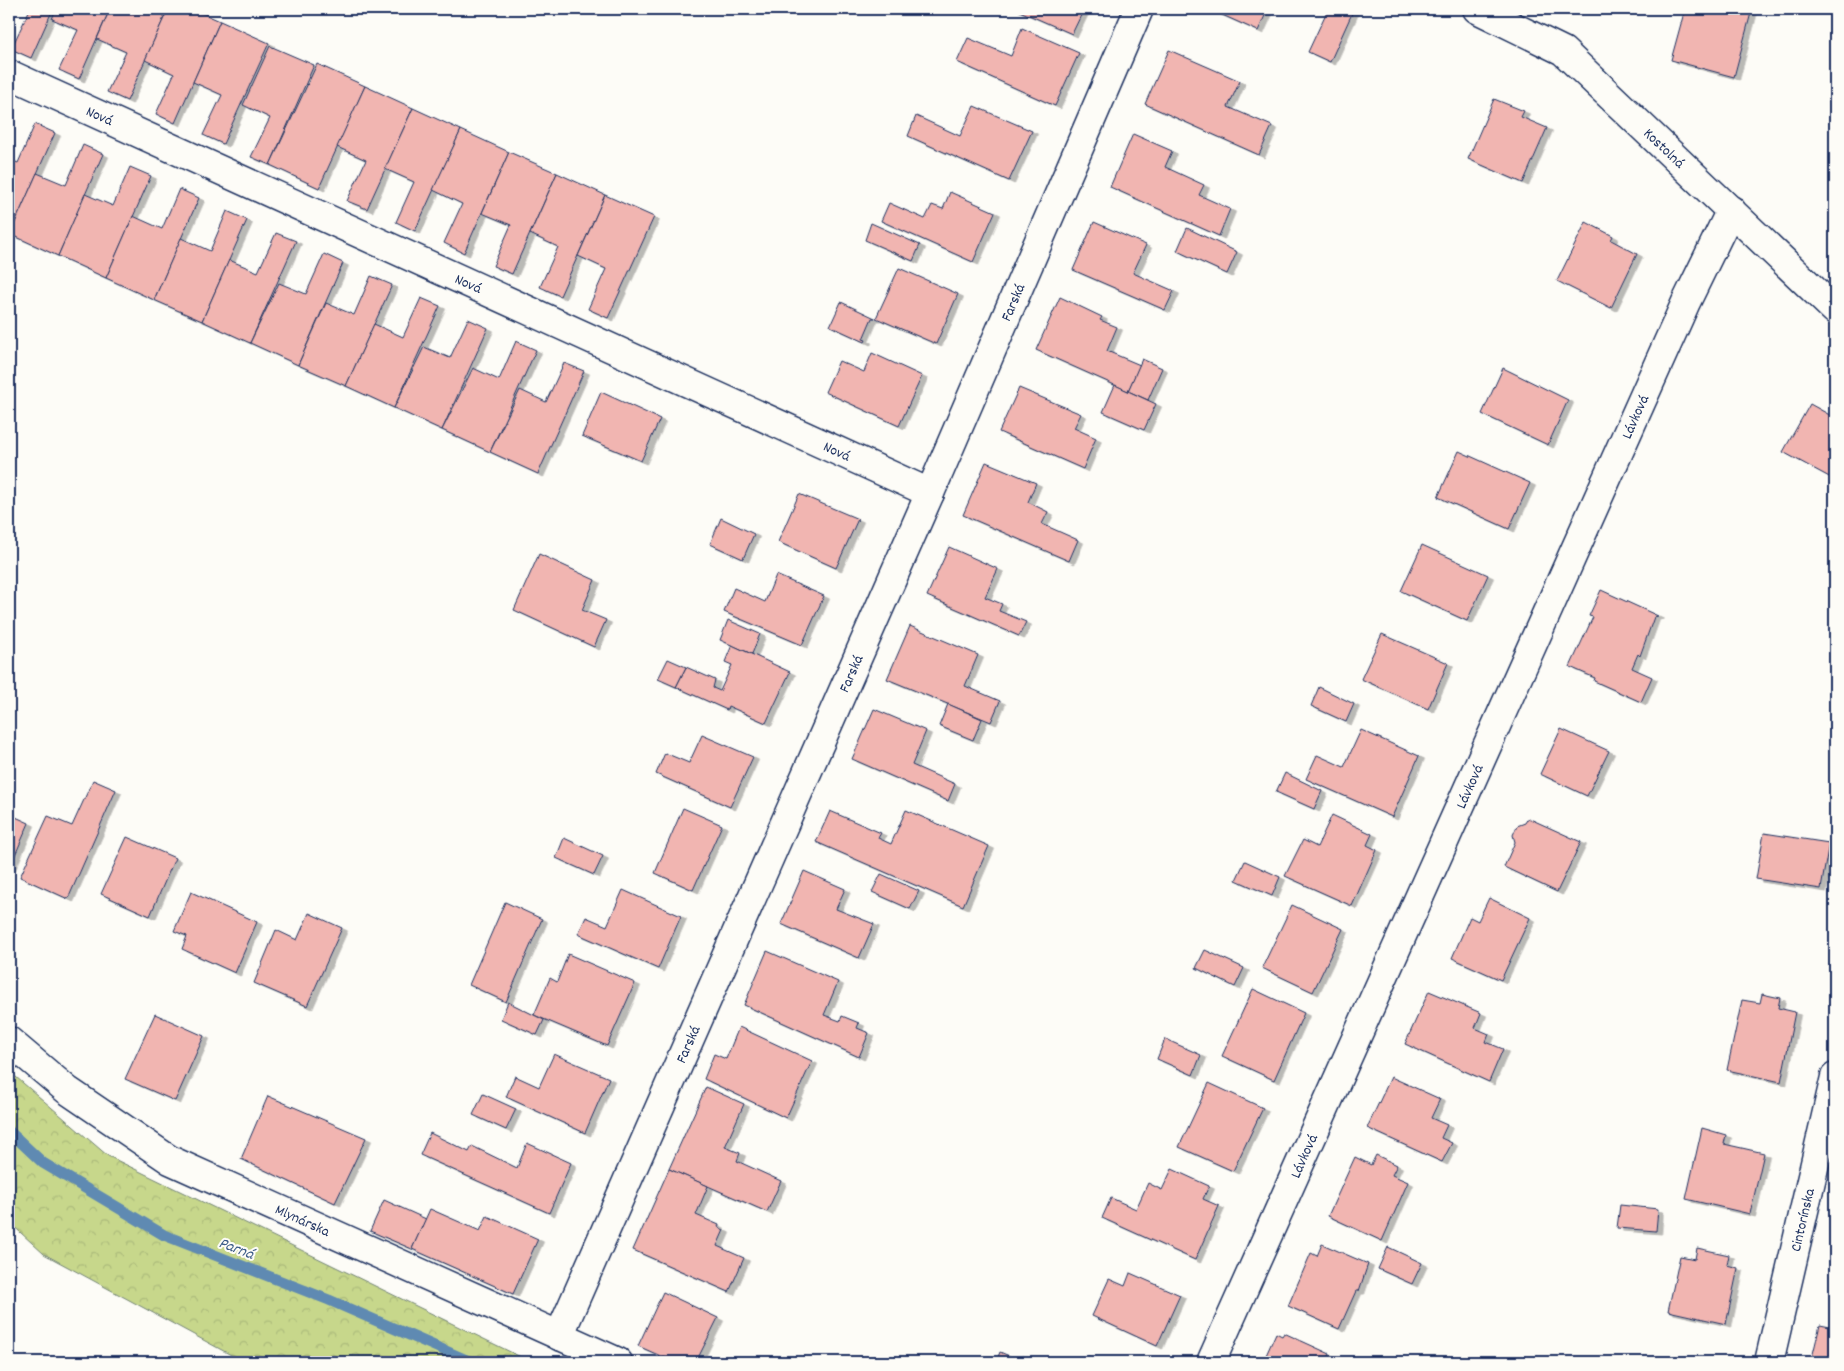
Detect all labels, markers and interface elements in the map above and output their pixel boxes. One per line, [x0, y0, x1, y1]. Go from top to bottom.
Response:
street label: Nová [82, 101, 117, 133]
street label: Kostolná [1637, 124, 1689, 175]
street label: Nová [451, 269, 486, 301]
street label: Farská [996, 280, 1032, 325]
street label: Lávková [1617, 391, 1656, 443]
street label: Nová [819, 437, 854, 469]
street label: Farská [834, 651, 871, 697]
street label: Lávková [1451, 761, 1491, 813]
street label: Farská [671, 1022, 708, 1067]
street label: Lávková [1286, 1130, 1325, 1182]
street label: Cintorínska [1786, 1186, 1822, 1254]
street label: Mlynárska [271, 1200, 334, 1244]
water label: Parná [215, 1232, 259, 1267]

